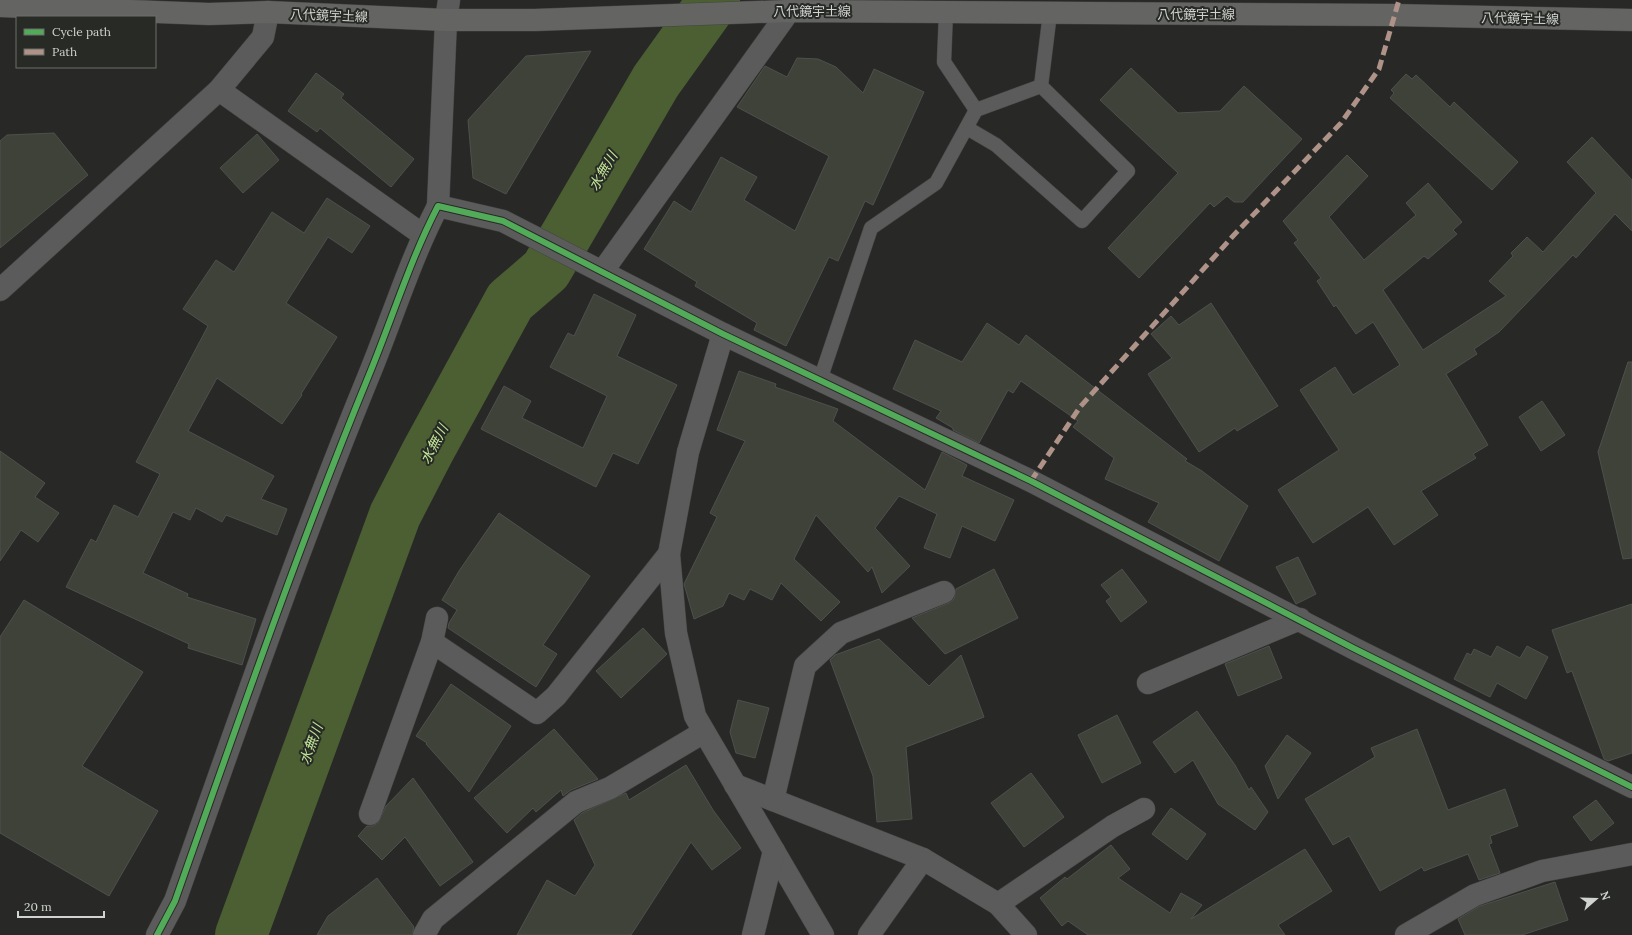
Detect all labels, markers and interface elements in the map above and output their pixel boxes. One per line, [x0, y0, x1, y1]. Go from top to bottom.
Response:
street label: 八代鏡宇土線 [773, 3, 851, 20]
street label: 八代鏡宇土線 [290, 6, 368, 25]
street label: 八代鏡宇土線 [1157, 6, 1235, 23]
street label: 八代鏡宇土線 [1481, 9, 1559, 28]
legend [16, 16, 156, 68]
text: Cycle path [52, 24, 111, 39]
text: Path [52, 44, 77, 59]
water label: 水無川 [585, 147, 622, 194]
water label: 水無川 [416, 419, 453, 467]
water label: 水無川 [295, 719, 327, 767]
north arrow [1576, 879, 1616, 919]
text: N [1597, 889, 1614, 902]
scale bar [18, 893, 104, 919]
text: 20 m [24, 899, 52, 914]

